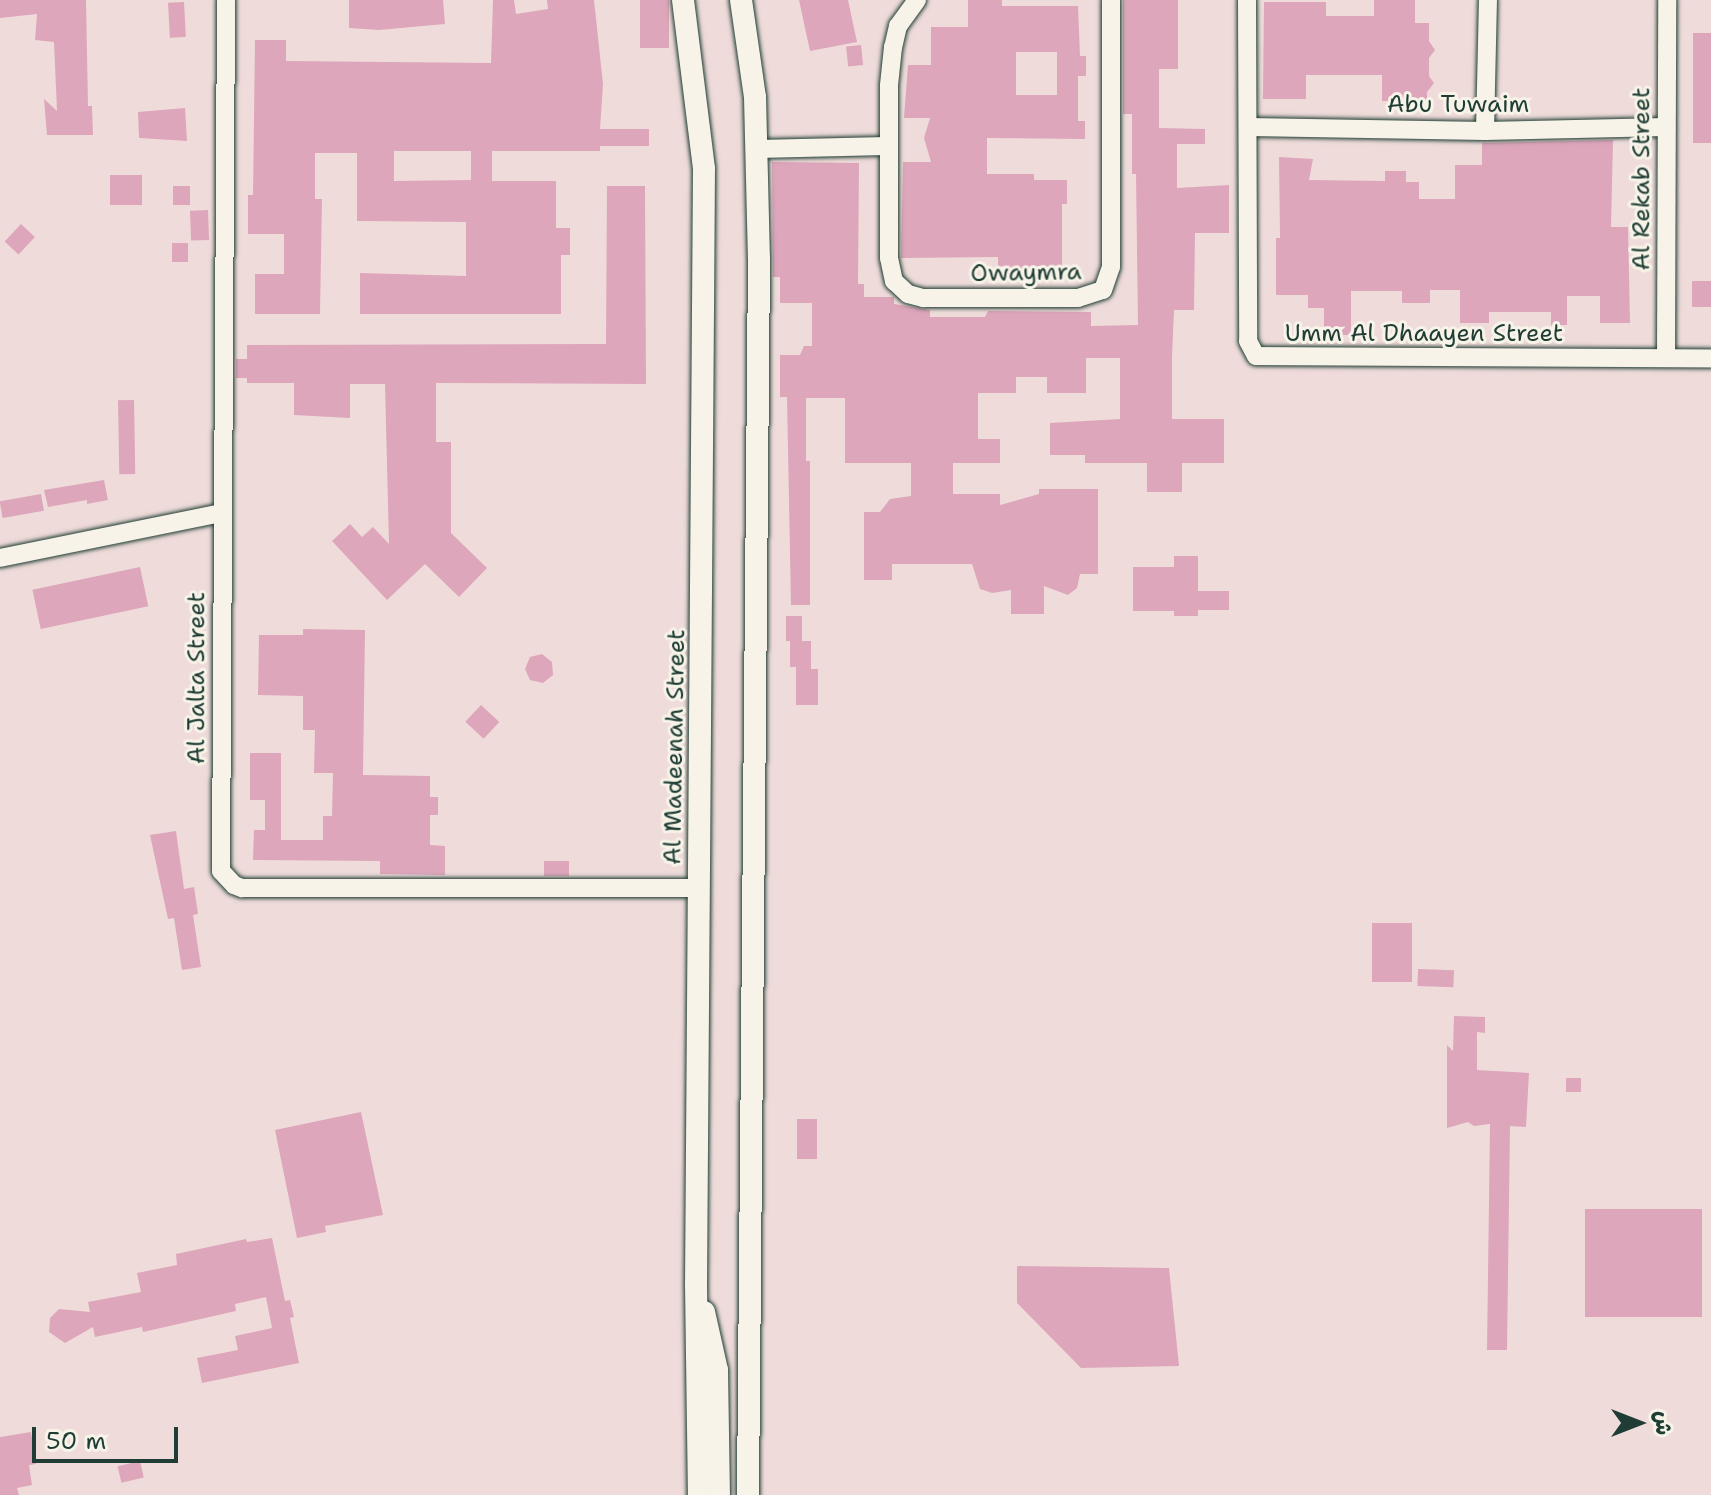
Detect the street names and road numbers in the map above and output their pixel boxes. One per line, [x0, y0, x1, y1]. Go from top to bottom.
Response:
street label: Al Rekab Street [1628, 87, 1656, 271]
street label: Abu Tuwaim [1387, 91, 1529, 119]
street label: Owaymra [970, 258, 1082, 288]
street label: Umm Al Dhaayen Street [1285, 320, 1563, 348]
street label: Al Jalta Street [183, 592, 211, 764]
street label: Al Madeenah Street [659, 629, 691, 865]

